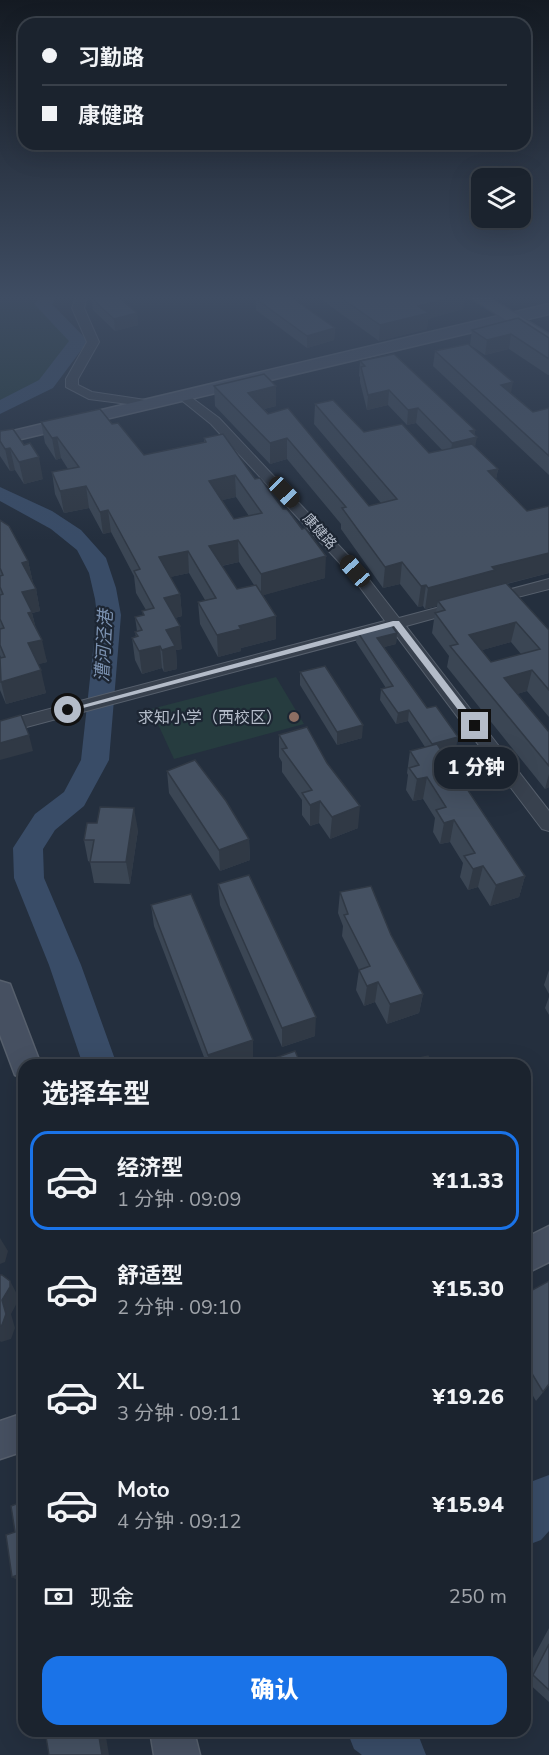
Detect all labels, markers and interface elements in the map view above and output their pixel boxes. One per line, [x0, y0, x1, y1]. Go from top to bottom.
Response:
text: 习勤路 [78, 43, 144, 73]
text: 康健路 [78, 101, 144, 131]
map controls [471, 168, 531, 228]
button: layers [471, 168, 531, 228]
car [265, 473, 303, 511]
street label: 康健路 [299, 509, 341, 553]
car [336, 552, 374, 590]
water label: 漕河泾港 [90, 606, 118, 683]
route start [54, 696, 81, 723]
place label: 求知小学（西校区） [138, 707, 282, 729]
marker: 求知小学（西校区） [287, 710, 301, 724]
route end [461, 712, 488, 739]
callout: 1 分钟 [433, 747, 517, 789]
text: 1 分钟 [447, 754, 505, 781]
text: 选择车型 [42, 1076, 150, 1113]
text: 经济型 [117, 1153, 183, 1183]
icon: car [45, 1154, 99, 1208]
text: ¥11.33 [432, 1166, 504, 1196]
text: 1 分钟 · 09:09 [117, 1186, 242, 1213]
text: 舒适型 [117, 1261, 183, 1291]
icon: car [45, 1262, 99, 1316]
text: ¥15.30 [432, 1274, 504, 1304]
text: 2 分钟 · 09:10 [117, 1294, 242, 1321]
text: XL [117, 1367, 144, 1397]
icon: car [45, 1370, 99, 1424]
text: ¥19.26 [432, 1382, 504, 1412]
text: 3 分钟 · 09:11 [117, 1400, 242, 1427]
text: Moto [117, 1475, 170, 1505]
icon: car [45, 1478, 99, 1532]
text: ¥15.94 [432, 1490, 504, 1520]
text: 4 分钟 · 09:12 [117, 1508, 242, 1535]
icon: cash [42, 1580, 75, 1613]
text: 现金 [90, 1583, 134, 1613]
text: 250 m [449, 1583, 507, 1610]
button: 确认 [42, 1656, 507, 1725]

